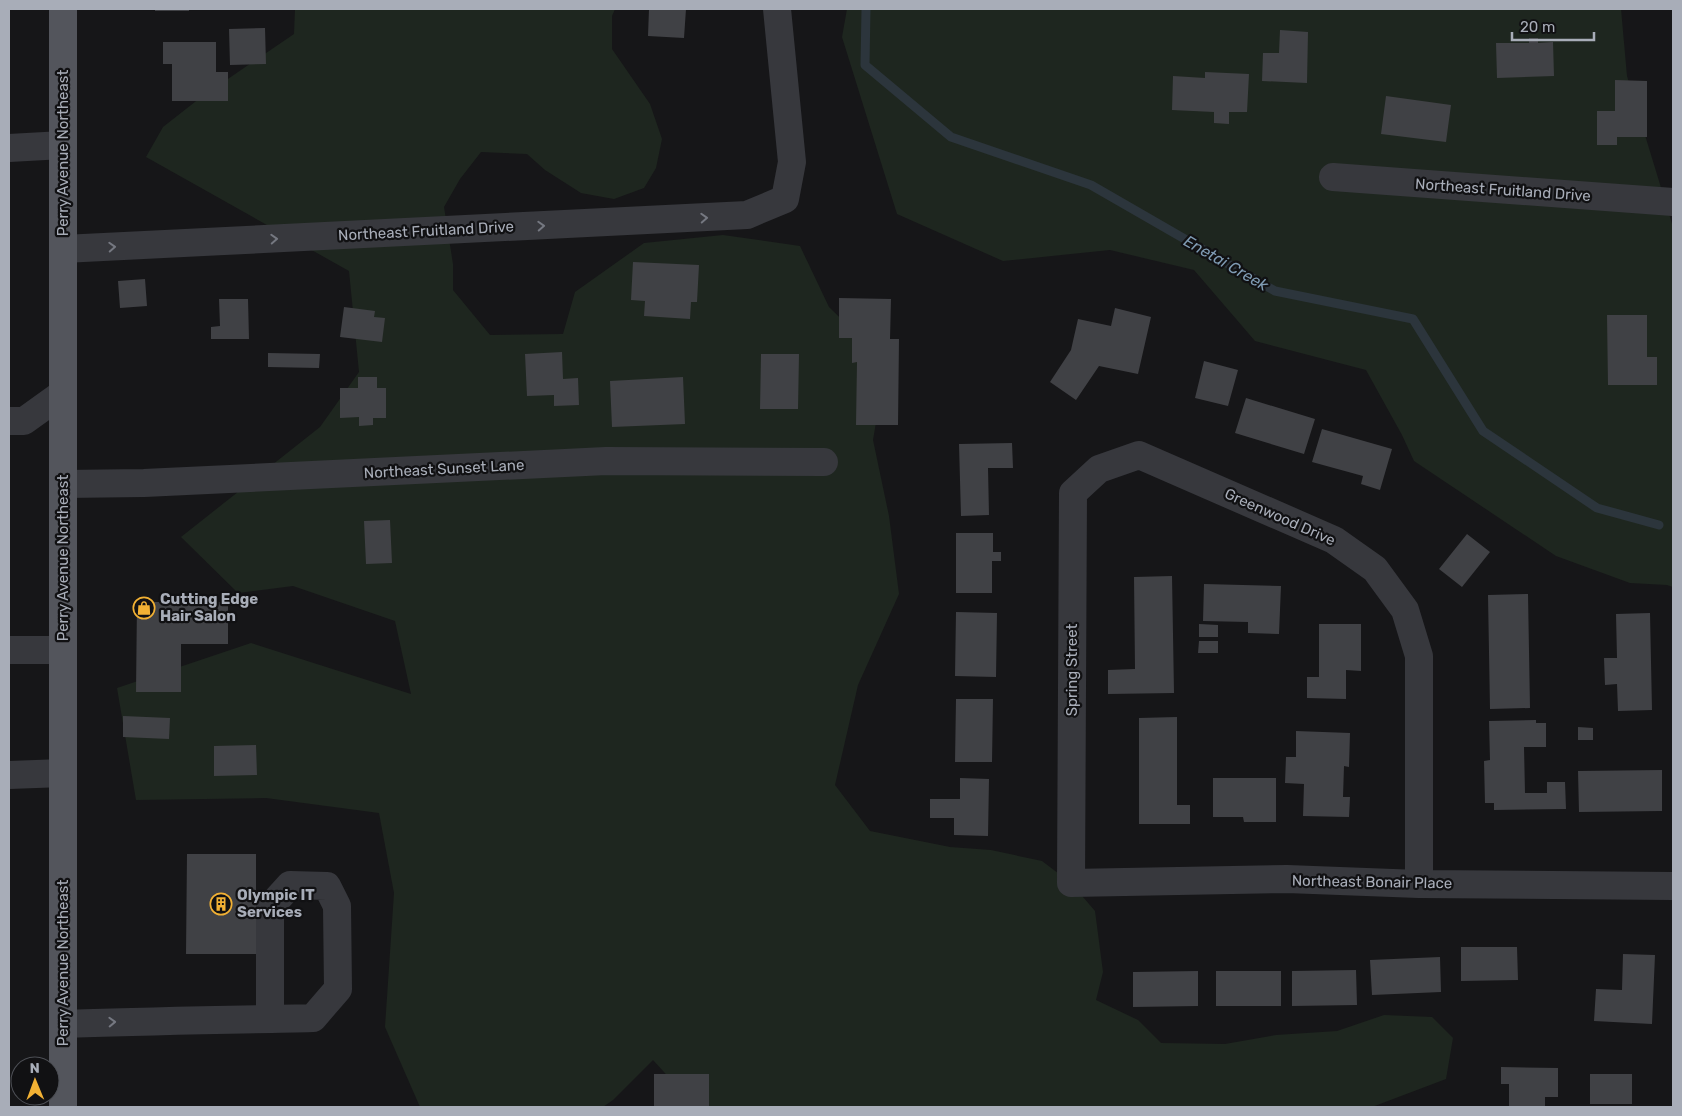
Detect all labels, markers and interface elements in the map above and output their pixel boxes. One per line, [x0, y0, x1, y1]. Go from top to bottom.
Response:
scale bar [1512, 10, 1594, 42]
text: 20 m [1520, 18, 1555, 36]
street label: Perry Avenue Northeast [54, 70, 72, 236]
street label: Northeast Fruitland Drive [1415, 175, 1591, 205]
one-way arrow [700, 212, 708, 223]
street label: Northeast Fruitland Drive [338, 217, 514, 245]
one-way arrow [538, 220, 546, 231]
water label: Enetai Creek [1180, 231, 1272, 295]
one-way arrow [271, 234, 279, 244]
one-way arrow [108, 242, 116, 252]
street label: Northeast Sunset Lane [363, 456, 525, 482]
street label: Perry Avenue Northeast [54, 475, 72, 641]
street label: Greenwood Drive [1222, 485, 1338, 549]
place label: Cutting Edge Hair Salon [160, 590, 258, 625]
shop icon: Cutting Edge Hair Salon [132, 596, 156, 620]
street label: Spring Street [1063, 624, 1081, 716]
street label: Northeast Bonair Place [1292, 872, 1452, 892]
street label: Perry Avenue Northeast [54, 880, 72, 1046]
place label: Olympic IT Services [237, 886, 315, 921]
building icon: Olympic IT Services [209, 892, 233, 916]
one-way arrow [108, 1017, 116, 1028]
north arrow [10, 1056, 60, 1106]
text: N [30, 1060, 40, 1077]

